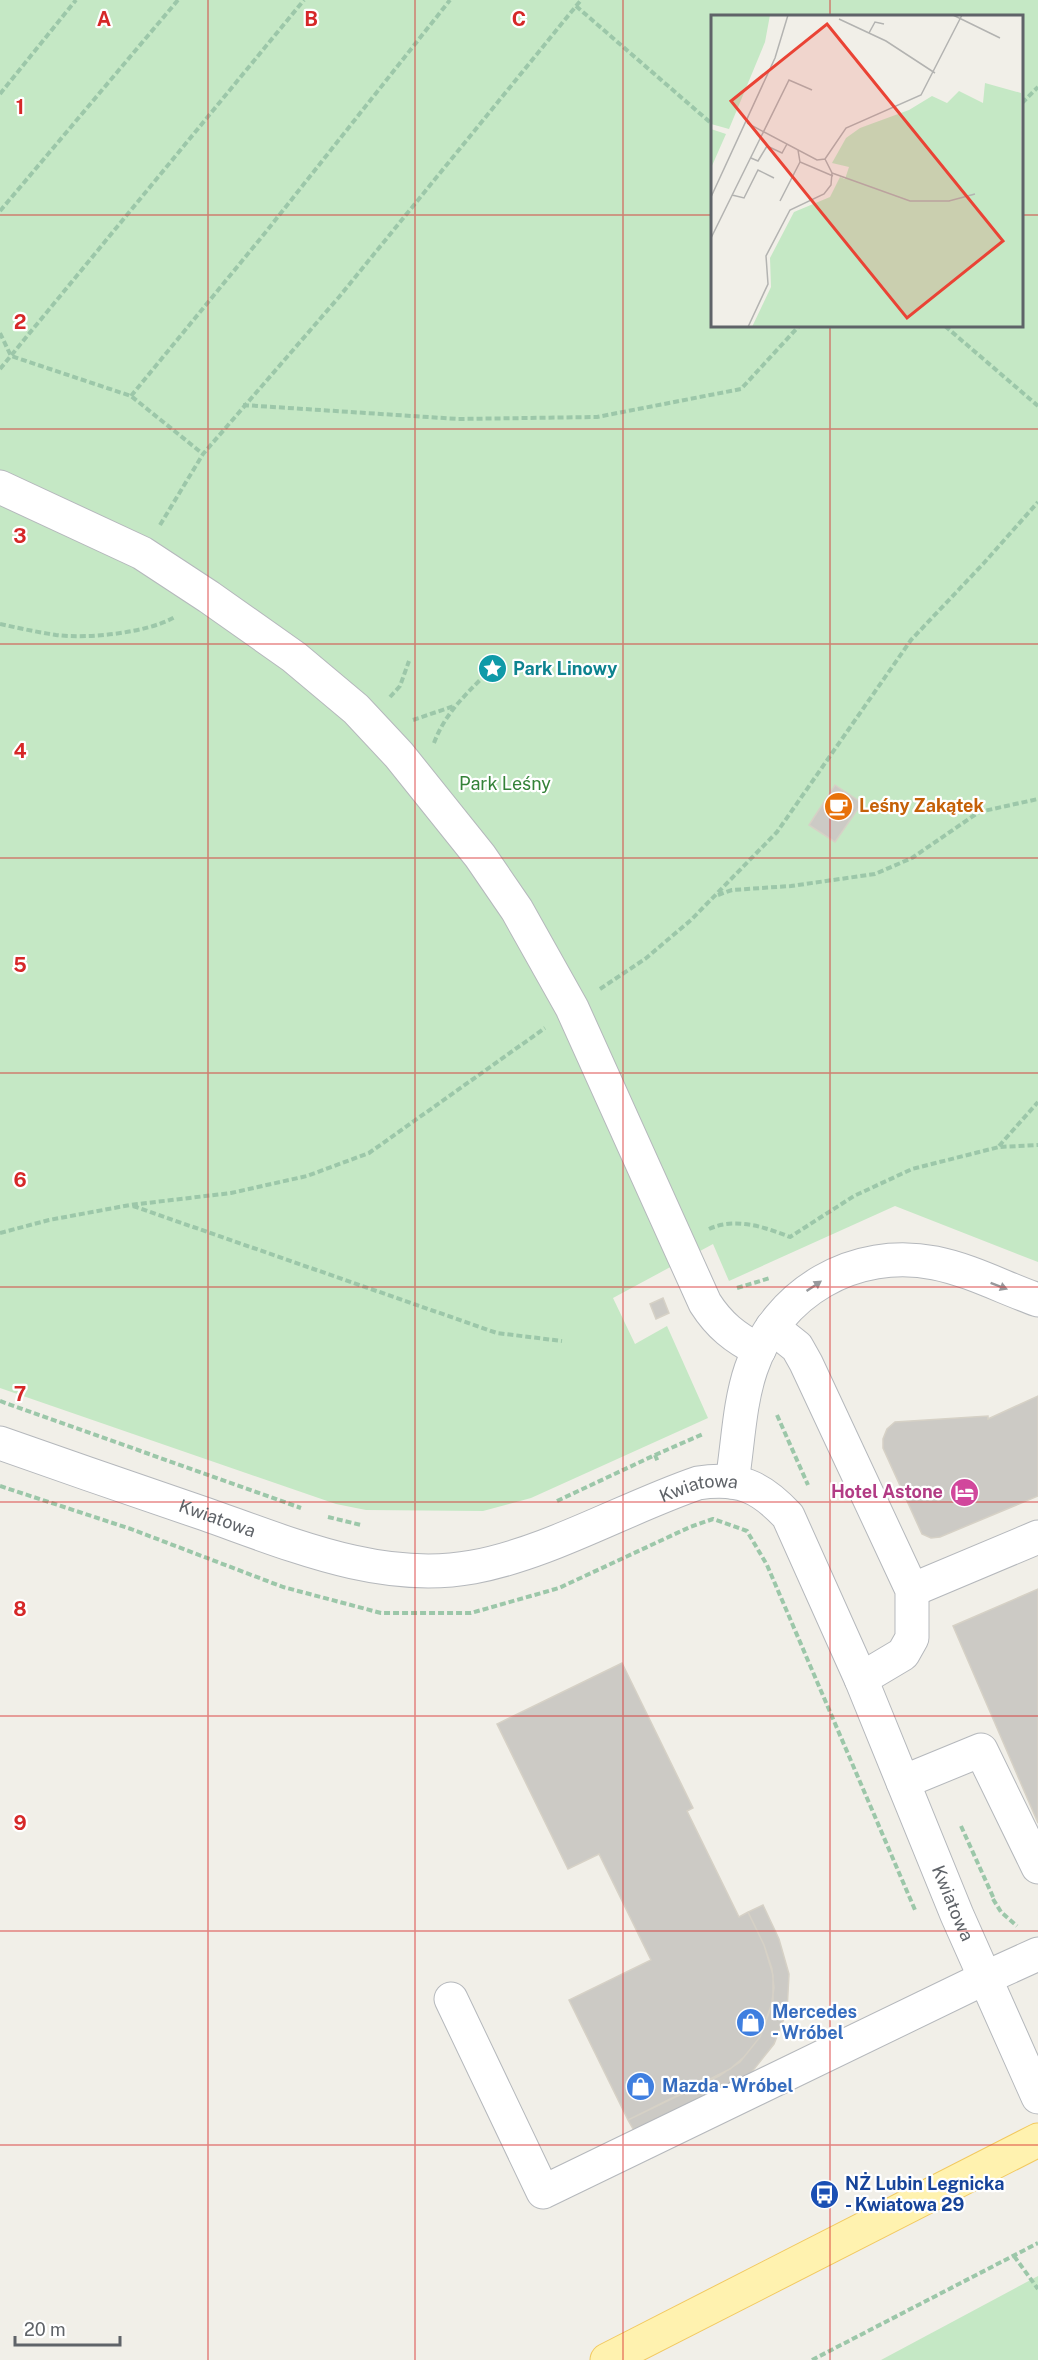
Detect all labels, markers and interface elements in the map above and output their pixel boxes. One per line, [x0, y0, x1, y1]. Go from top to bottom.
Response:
text: A [97, 7, 111, 31]
text: B [304, 7, 318, 31]
text: C [512, 7, 526, 31]
inset map [711, 15, 1023, 327]
text: 1 [16, 95, 24, 119]
text: 2 [14, 310, 26, 334]
text: 3 [13, 524, 27, 548]
place icon: Park Linowy [476, 653, 508, 685]
place label: Park Linowy [513, 658, 617, 679]
text: 4 [13, 739, 27, 763]
park label: Park Leśny [459, 773, 551, 794]
cafe icon: Leśny Zakątek [822, 790, 854, 822]
place label: Leśny Zakątek [859, 795, 984, 816]
text: 5 [13, 953, 27, 977]
text: 6 [13, 1168, 27, 1192]
one-way arrow [806, 1281, 822, 1292]
one-way arrow [990, 1281, 1008, 1291]
text: 7 [14, 1382, 26, 1406]
street label: Kwiatowa [656, 1470, 740, 1507]
hotel icon: Hotel Astone [948, 1476, 980, 1508]
place label: Hotel Astone [831, 1481, 943, 1502]
street label: Kwiatowa [176, 1495, 259, 1541]
text: 8 [13, 1597, 27, 1621]
text: 9 [13, 1811, 27, 1835]
street label: Kwiatowa [928, 1862, 978, 1944]
place label: Mercedes - Wróbel [772, 2001, 857, 2043]
shop icon: Mercedes - Wróbel [735, 2006, 767, 2038]
shop icon: Mazda - Wróbel [625, 2070, 657, 2102]
place label: Mazda - Wróbel [662, 2075, 793, 2096]
place label: NŻ Lubin Legnicka - Kwiatowa 29 [845, 2172, 1004, 2215]
bus stop icon: NŻ Lubin Legnicka - Kwiatowa 29 [808, 2178, 840, 2210]
scale bar [15, 2309, 120, 2347]
text: 20 m [24, 2319, 66, 2340]

